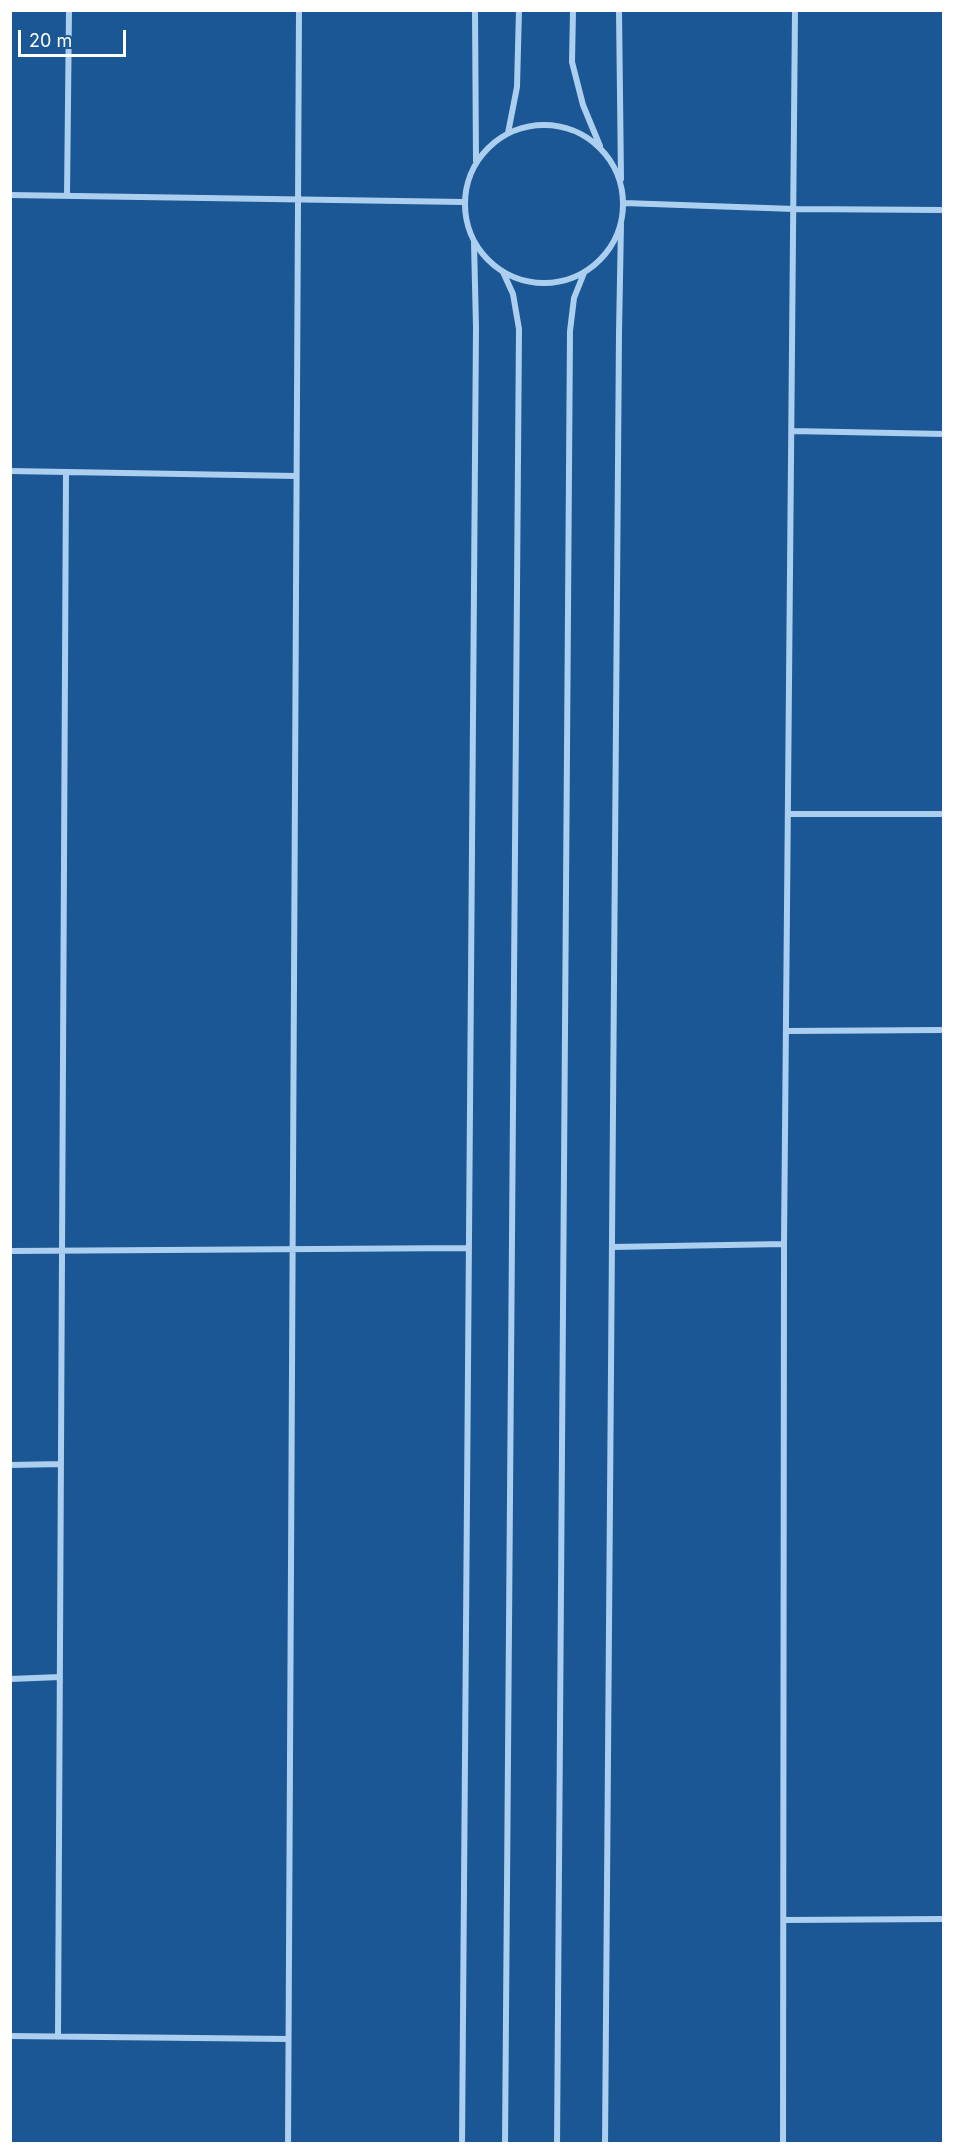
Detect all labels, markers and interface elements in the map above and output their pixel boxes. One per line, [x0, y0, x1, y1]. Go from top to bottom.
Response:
scale bar [21, 18, 129, 56]
text: 20 m [29, 30, 72, 51]

